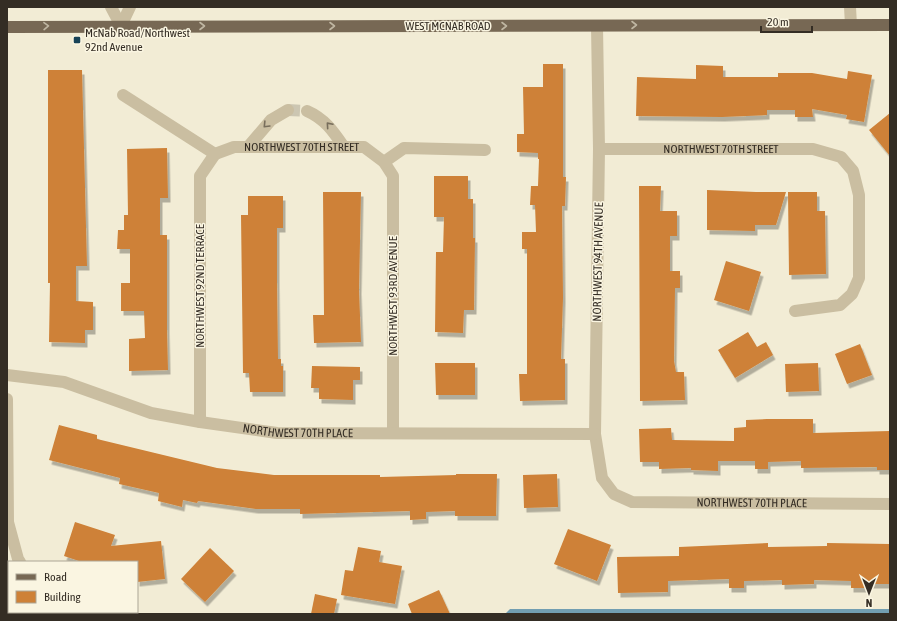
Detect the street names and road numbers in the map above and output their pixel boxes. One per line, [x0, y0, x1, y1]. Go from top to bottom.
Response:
street label: WEST MCNAB ROAD [406, 19, 491, 33]
street label: NORTHWEST 70TH STREET [244, 140, 360, 154]
street label: NORTHWEST 70TH STREET [663, 142, 779, 156]
street label: NORTHWEST 94TH AVENUE [590, 202, 606, 322]
street label: NORTHWEST 92ND TERRACE [193, 224, 207, 348]
street label: NORTHWEST 93RD AVENUE [386, 236, 400, 356]
street label: NORTHWEST 70TH PLACE [242, 421, 353, 440]
street label: NORTHWEST 70TH PLACE [696, 496, 807, 510]

